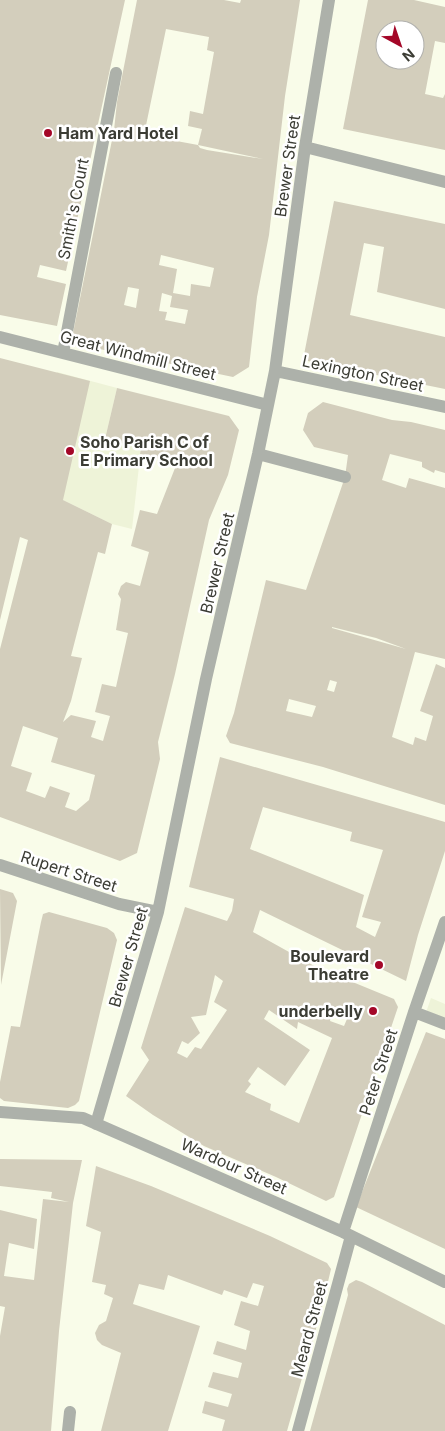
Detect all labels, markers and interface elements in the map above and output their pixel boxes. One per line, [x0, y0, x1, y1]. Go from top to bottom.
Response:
north arrow [375, 20, 425, 70]
text: N [399, 45, 418, 65]
street label: Brewer Street [270, 114, 304, 218]
place label: Ham Yard Hotel [58, 123, 178, 143]
marker: Ham Yard Hotel [42, 127, 54, 139]
street label: Smith's Court [53, 157, 93, 261]
street label: Great Windmill Street [58, 326, 218, 384]
street label: Lexington Street [300, 350, 426, 396]
place label: Soho Parish C of E Primary School [80, 432, 213, 470]
marker: Soho Parish C of E Primary School [64, 445, 76, 457]
street label: Brewer Street [196, 511, 238, 615]
street label: Rupert Street [18, 846, 120, 896]
street label: Brewer Street [104, 905, 152, 1009]
place label: Boulevard Theatre [290, 946, 369, 984]
marker: Boulevard Theatre [373, 959, 385, 971]
place label: underbelly [279, 1001, 363, 1021]
marker: underbelly [367, 1005, 379, 1017]
street label: Peter Street [355, 1026, 401, 1118]
street label: Wardour Street [178, 1134, 290, 1198]
street label: Meard Street [287, 1279, 331, 1379]

